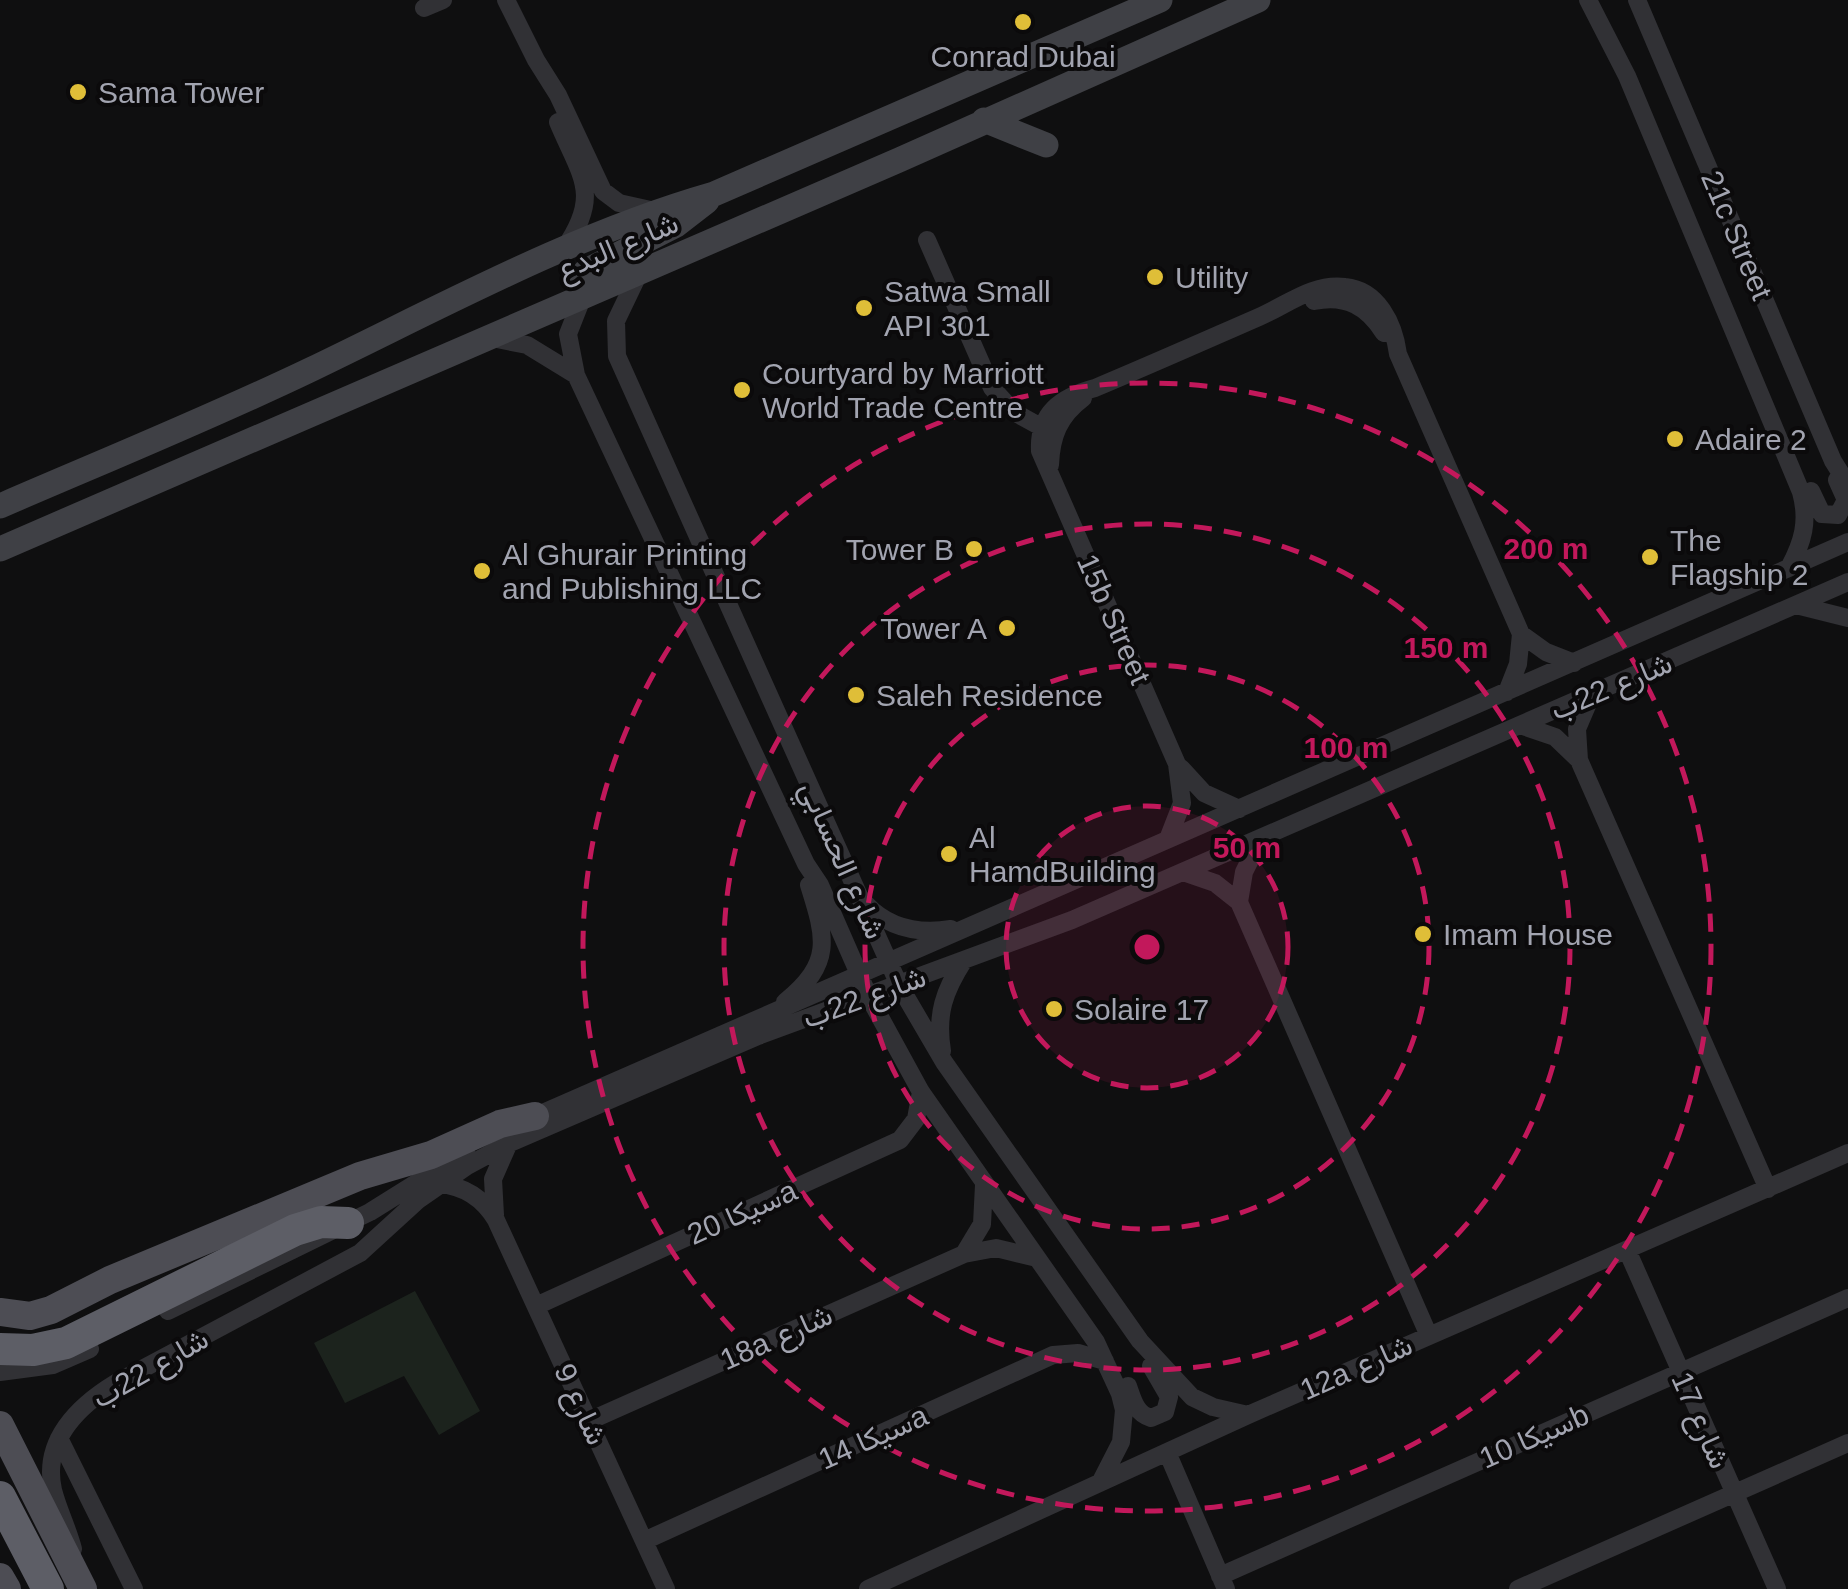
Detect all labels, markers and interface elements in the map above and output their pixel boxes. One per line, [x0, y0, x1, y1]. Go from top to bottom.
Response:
marker: Conrad Dubai [1012, 11, 1034, 33]
place label: Conrad Dubai [930, 40, 1116, 73]
place label: Sama Tower [98, 76, 264, 109]
marker: Sama Tower [67, 81, 89, 103]
street label: 21c Street [1695, 166, 1779, 305]
street label: شارع البدع [551, 206, 684, 290]
place label: Utility [1175, 261, 1248, 294]
marker: Utility [1144, 266, 1166, 288]
place label: Satwa Small API 301 [884, 275, 1051, 342]
marker: Satwa Small API 301 [853, 297, 875, 319]
place label: Courtyard by Marriott World Trade Centre [762, 357, 1044, 424]
marker: Courtyard by Marriott World Trade Centre [731, 379, 753, 401]
place label: Adaire 2 [1695, 423, 1807, 456]
marker: Adaire 2 [1664, 428, 1686, 450]
place label: The Flagship 2 [1670, 524, 1808, 591]
text: 200 m [1503, 532, 1589, 565]
place label: Tower B [846, 533, 954, 566]
place label: Al Ghurair Printing and Publishing LLC [502, 538, 762, 605]
marker: Tower B [963, 538, 985, 560]
marker: The Flagship 2 [1639, 546, 1661, 568]
street label: 15b Street [1071, 549, 1157, 690]
marker: Al Ghurair Printing and Publishing LLC [471, 560, 493, 582]
place label: Tower A [880, 612, 987, 645]
marker: Tower A [996, 617, 1018, 639]
text: 150 m [1403, 631, 1489, 664]
street label: شارع 22ب [1546, 646, 1678, 730]
place label: Saleh Residence [876, 679, 1103, 712]
marker: Saleh Residence [845, 684, 867, 706]
text: 100 m [1303, 731, 1389, 764]
street label: شارع الحسابي [786, 776, 892, 947]
place label: Al HamdBuilding [969, 821, 1156, 888]
text: 50 m [1213, 831, 1281, 864]
marker: Al HamdBuilding [938, 843, 960, 865]
place label: Imam House [1443, 918, 1613, 951]
marker: Imam House [1412, 923, 1434, 945]
centre of rings [1129, 929, 1165, 965]
street label: شارع 22ب [798, 960, 931, 1038]
place label: Solaire 17 [1074, 993, 1209, 1026]
marker: Solaire 17 [1043, 998, 1065, 1020]
street label: سيكا 20a [682, 1173, 802, 1252]
street label: 18a شارع [715, 1298, 839, 1380]
street label: شارع 22ب [86, 1322, 216, 1418]
street label: 12a شارع [1295, 1328, 1419, 1410]
street label: شارع 9 [544, 1358, 614, 1451]
street label: شارع 17 [1662, 1367, 1737, 1475]
street label: سيكا 10b [1474, 1397, 1594, 1476]
street label: سيكا 14a [813, 1398, 933, 1477]

